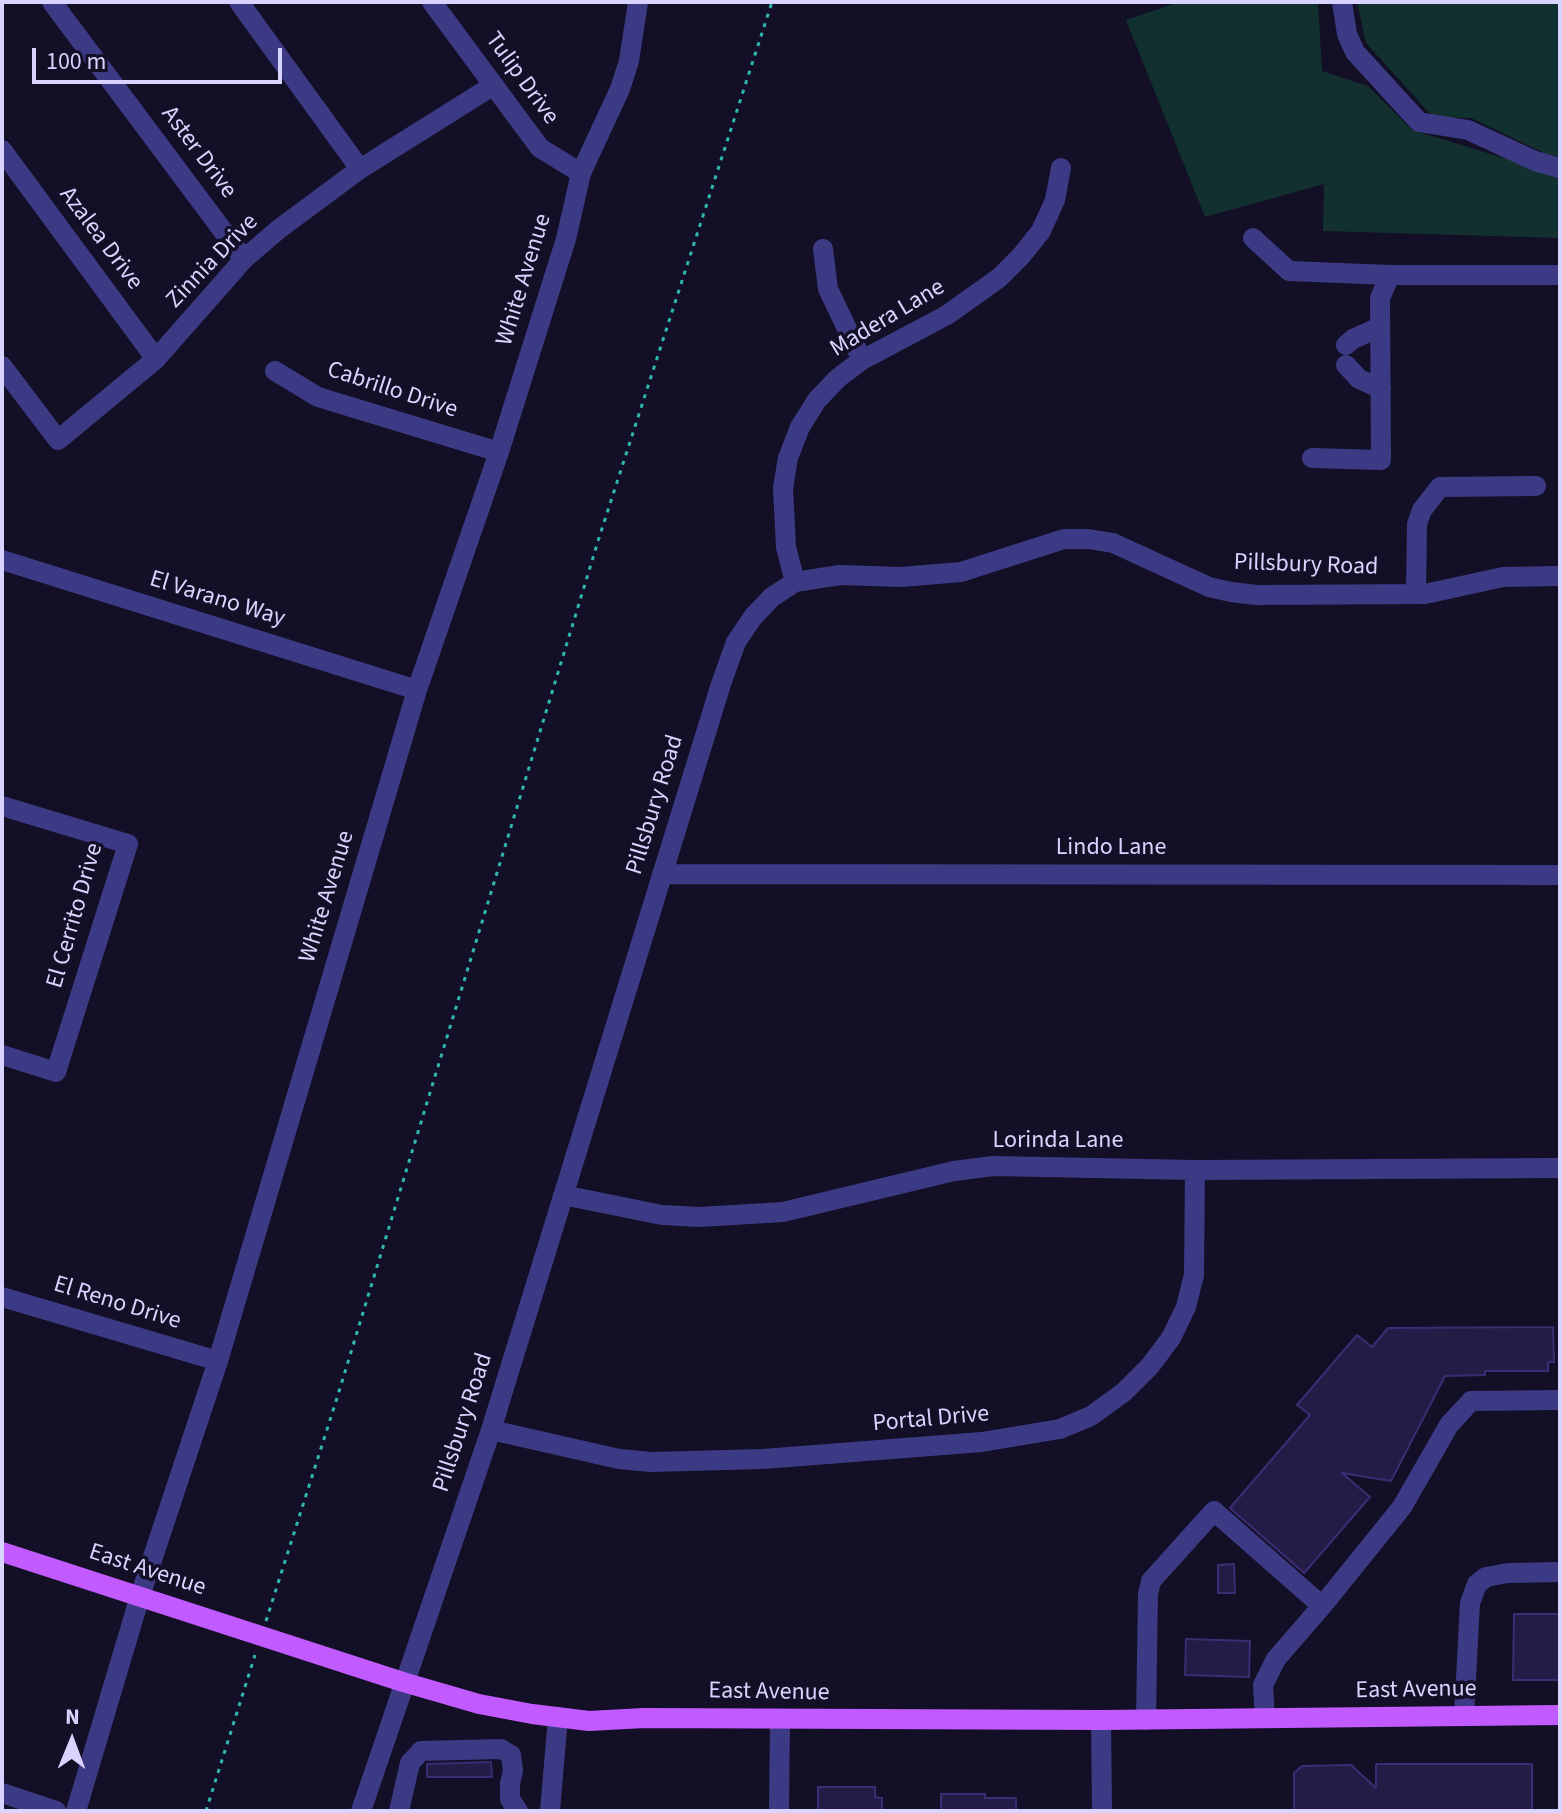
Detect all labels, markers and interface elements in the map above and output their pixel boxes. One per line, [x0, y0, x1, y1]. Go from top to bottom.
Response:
street label: Tulip Drive [478, 27, 564, 131]
scale bar [36, 32, 286, 82]
text: 100 m [46, 44, 106, 79]
street label: Aster Drive [154, 101, 242, 205]
street label: Azalea Drive [52, 182, 148, 296]
street label: Zinnia Drive [161, 209, 265, 315]
street label: White Avenue [491, 211, 559, 349]
street label: Madera Lane [826, 274, 950, 364]
street label: Cabrillo Drive [323, 356, 461, 426]
street label: Pillsbury Road [1233, 549, 1379, 583]
street label: El Varano Way [146, 566, 288, 634]
street label: Pillsbury Road [621, 732, 691, 878]
street label: White Avenue [294, 828, 362, 966]
street label: Lindo Lane [1056, 835, 1166, 863]
street label: El Cerrito Drive [42, 840, 110, 992]
street label: Lorinda Lane [993, 1128, 1123, 1156]
street label: El Reno Drive [50, 1271, 184, 1337]
street label: Pillsbury Road [428, 1350, 500, 1496]
street label: Portal Drive [871, 1401, 991, 1439]
street label: East Avenue [85, 1539, 209, 1603]
street label: East Avenue [1355, 1676, 1477, 1706]
street label: East Avenue [708, 1678, 830, 1708]
north arrow [32, 1701, 112, 1781]
text: N [65, 1701, 80, 1733]

